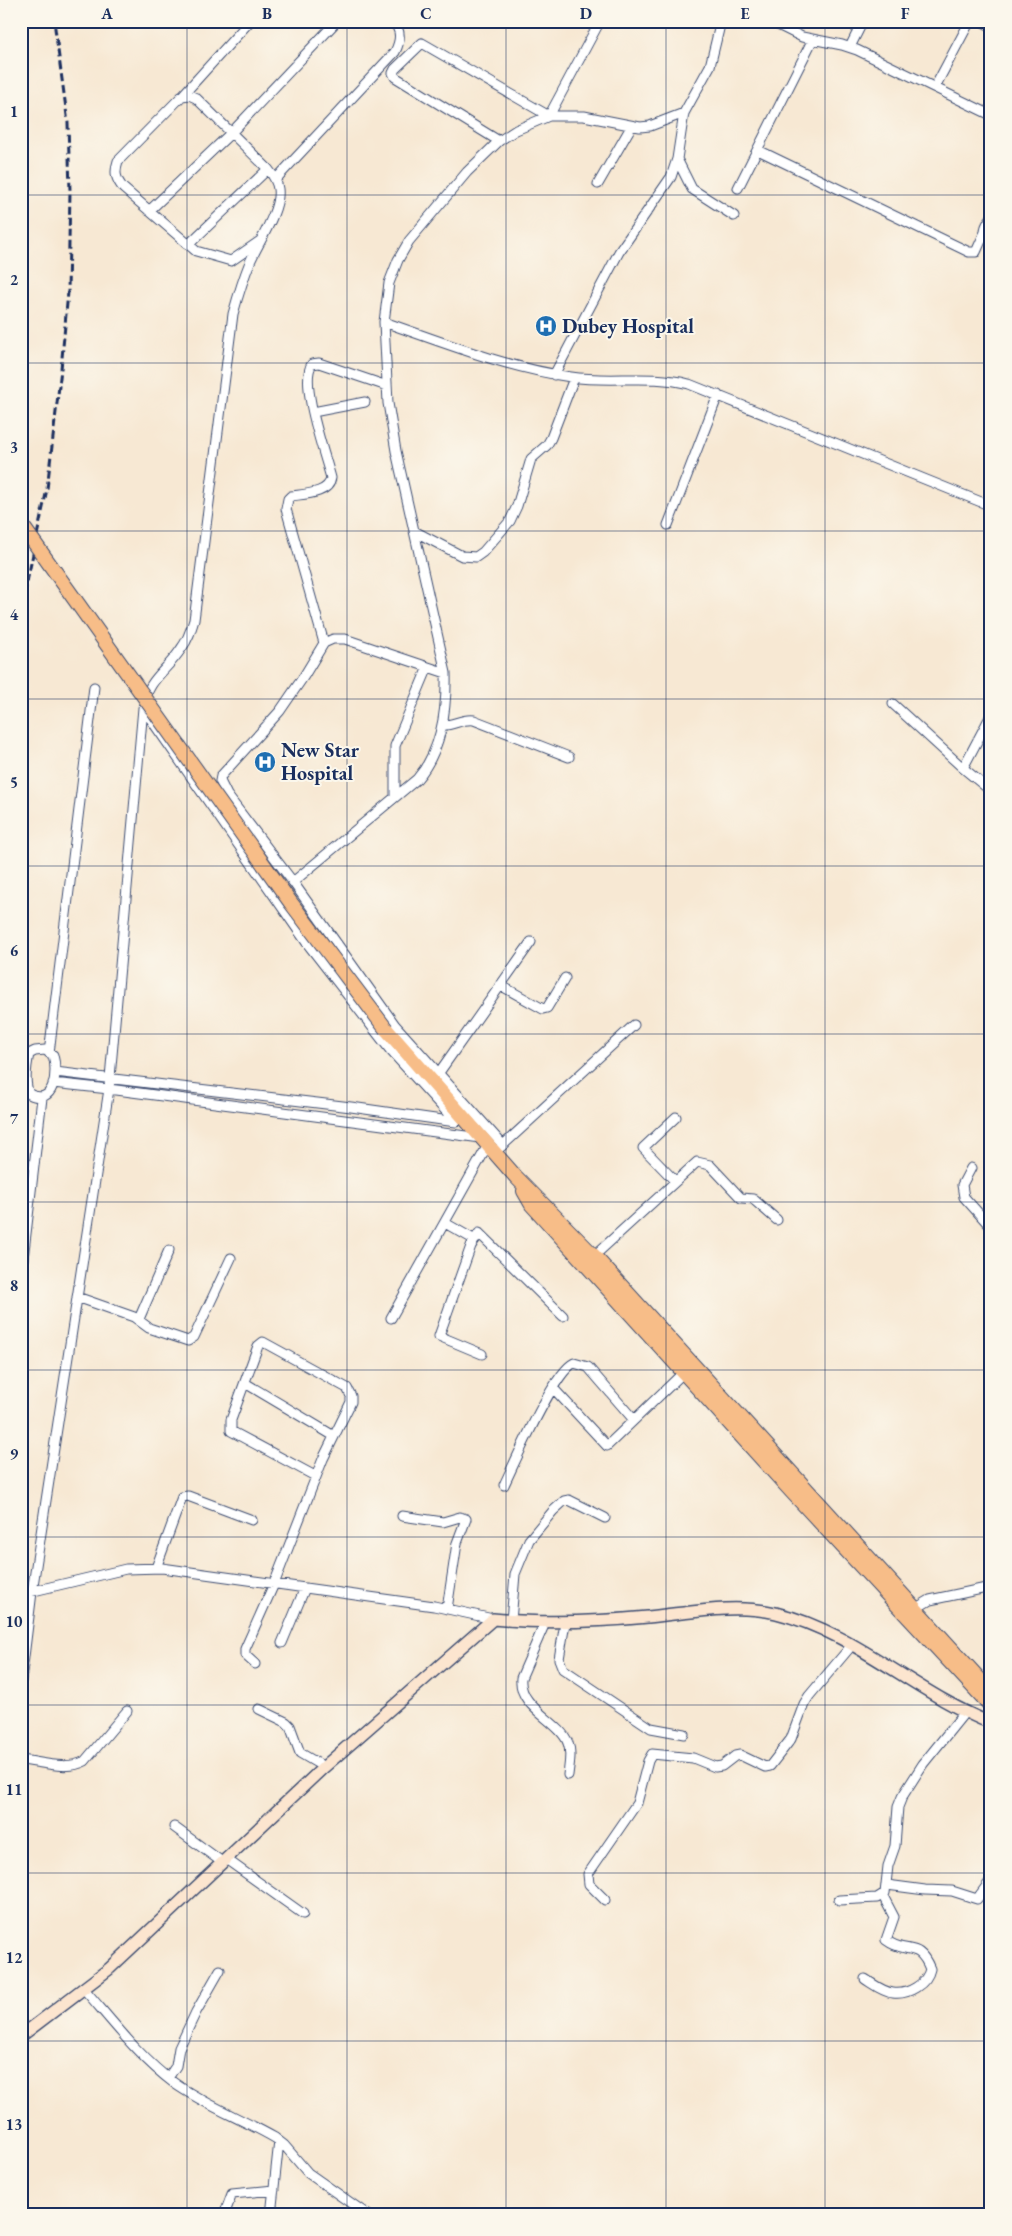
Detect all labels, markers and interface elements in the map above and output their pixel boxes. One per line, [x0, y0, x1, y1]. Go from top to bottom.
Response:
text: A [100, 3, 113, 24]
text: B [262, 3, 272, 24]
text: C [420, 3, 432, 24]
text: D [580, 3, 592, 24]
text: E [740, 3, 750, 24]
text: F [901, 3, 910, 24]
text: 1 [10, 101, 18, 122]
text: 2 [10, 269, 19, 290]
place label: Dubey Hospital [562, 313, 694, 339]
hospital icon: Dubey Hospital [534, 314, 558, 338]
text: 3 [10, 437, 18, 458]
text: 4 [10, 604, 19, 625]
place label: New Star Hospital [281, 737, 360, 786]
hospital icon: New Star Hospital [253, 750, 277, 774]
text: 5 [10, 772, 18, 793]
text: 6 [10, 940, 19, 961]
text: 7 [10, 1108, 19, 1129]
text: 8 [10, 1275, 18, 1296]
text: 9 [10, 1443, 19, 1464]
text: 10 [6, 1611, 23, 1632]
text: 11 [6, 1779, 22, 1800]
text: 12 [6, 1947, 23, 1968]
text: 13 [6, 2114, 22, 2135]

